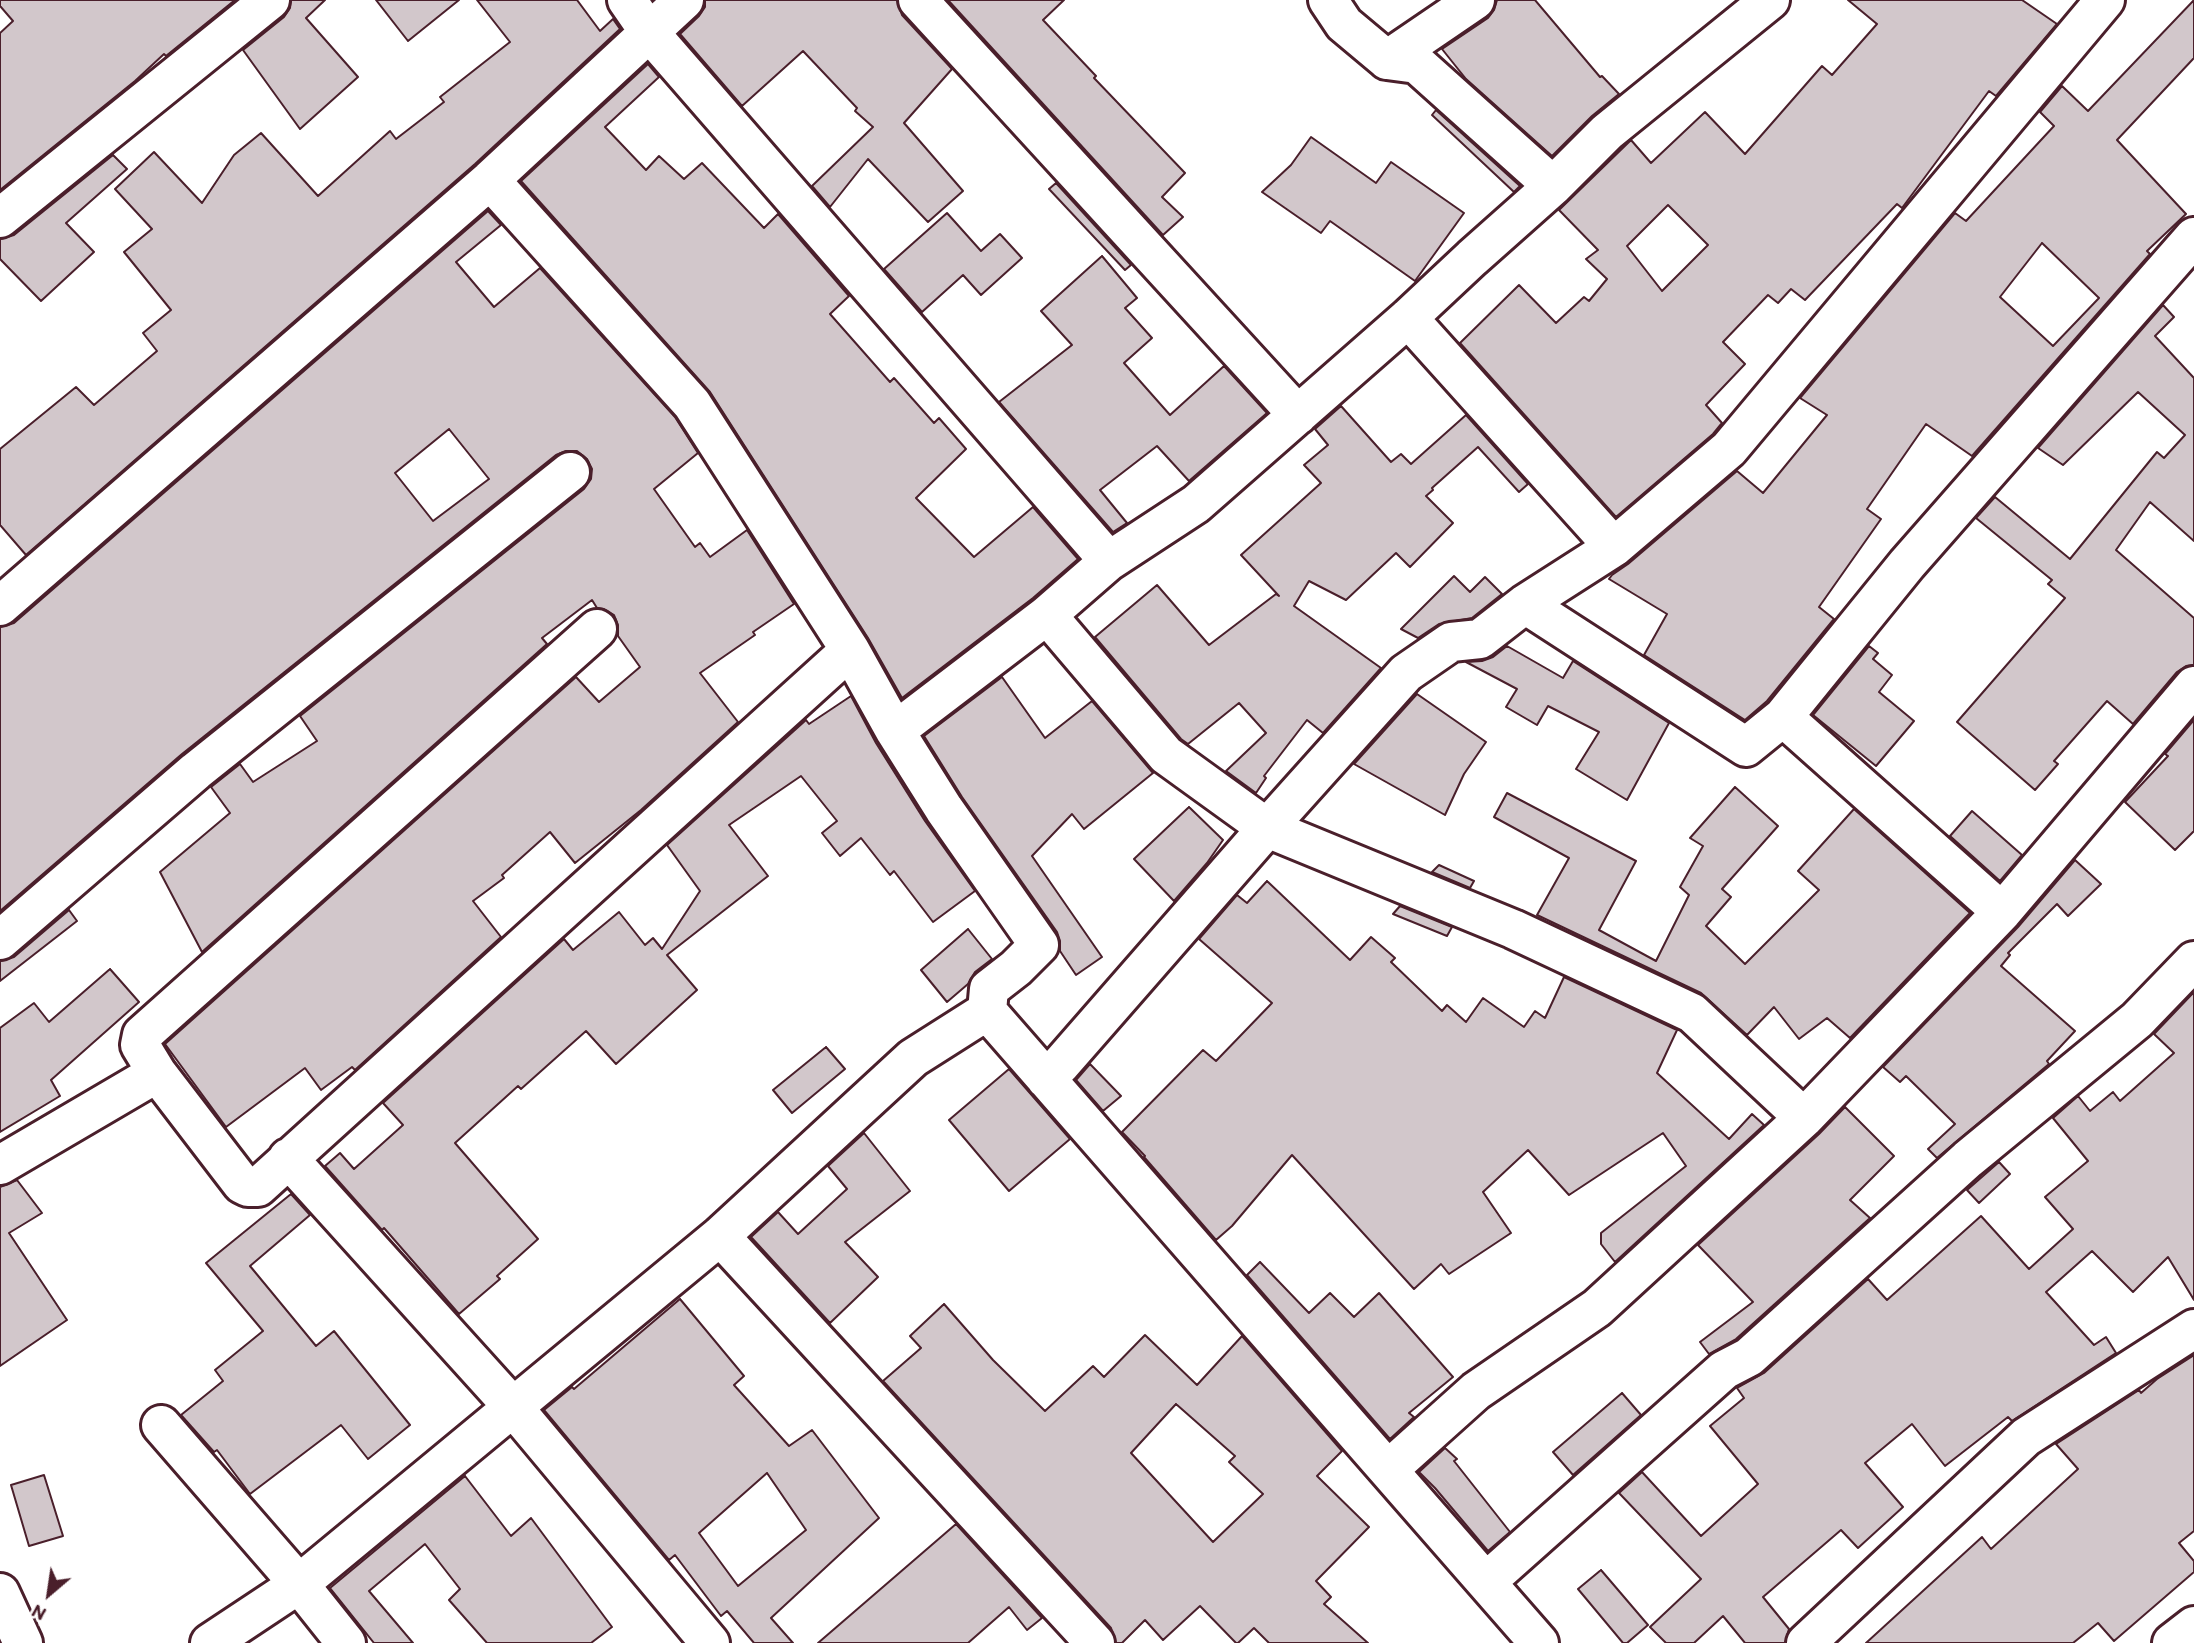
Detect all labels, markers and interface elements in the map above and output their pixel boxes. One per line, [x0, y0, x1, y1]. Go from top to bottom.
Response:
north arrow [14, 1559, 84, 1629]
text: N [27, 1600, 50, 1626]

